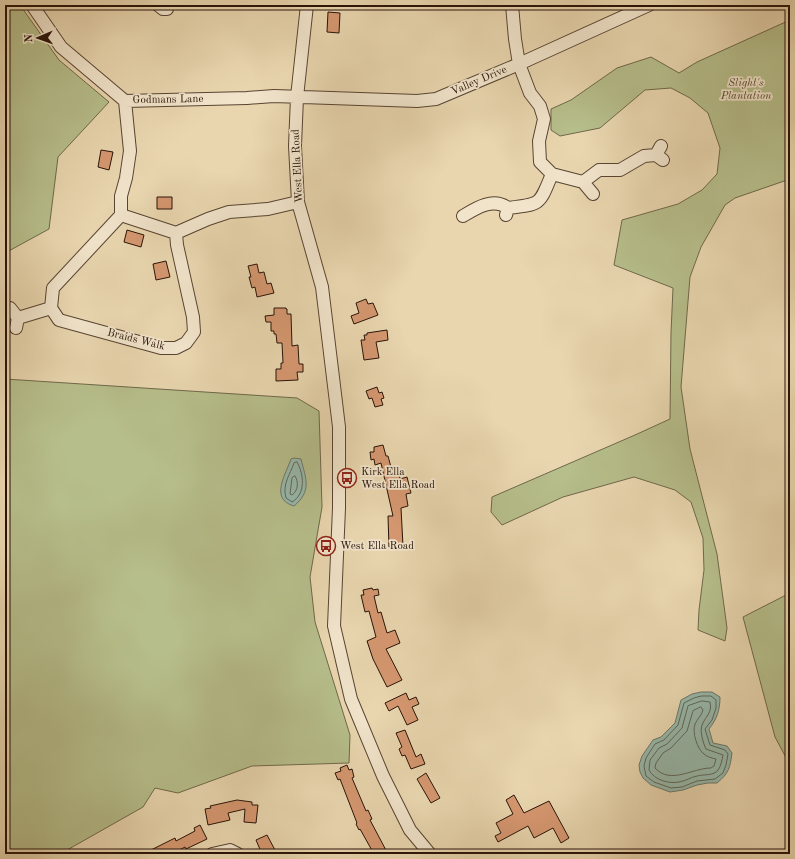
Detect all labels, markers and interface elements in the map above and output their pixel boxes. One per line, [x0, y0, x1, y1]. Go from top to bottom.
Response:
north arrow [18, 18, 58, 58]
text: N [24, 33, 35, 43]
street label: Valley Drive [450, 64, 508, 98]
park label: Slight's Plantation [720, 78, 772, 102]
street label: Godmans Lane [132, 94, 204, 106]
street label: West Ella Road [291, 129, 305, 203]
street label: Braids Walk [106, 328, 166, 353]
bus stop icon: Kirk Ella West Ella Road [336, 467, 358, 489]
place label: Kirk Ella West Ella Road [361, 467, 435, 491]
bus stop icon: West Ella Road [315, 535, 337, 557]
place label: West Ella Road [340, 541, 414, 552]

